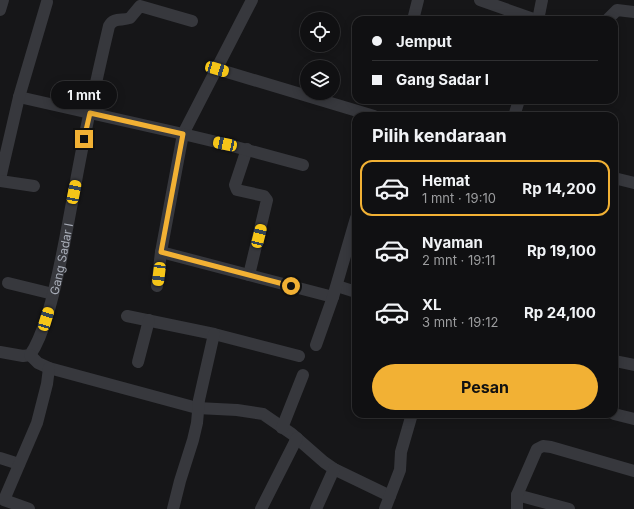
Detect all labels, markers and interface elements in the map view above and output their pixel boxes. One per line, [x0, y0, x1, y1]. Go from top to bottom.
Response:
map controls [300, 12, 340, 100]
button: locate [300, 12, 340, 52]
text: Jemput [396, 32, 452, 51]
car [204, 60, 230, 78]
button: layers [300, 60, 340, 100]
text: Gang Sadar I [396, 70, 489, 89]
callout: 1 mnt [51, 81, 117, 109]
text: 1 mnt [67, 87, 101, 103]
text: Pilih kendaraan [372, 125, 507, 146]
route end [75, 130, 93, 148]
car [212, 136, 238, 152]
icon: car [374, 170, 410, 206]
text: Hemat [422, 171, 470, 190]
car [66, 179, 82, 205]
text: Rp 14,200 [522, 179, 596, 198]
text: 1 mnt · 19:10 [422, 190, 496, 206]
street label: Gang Sadar I [46, 222, 76, 296]
car [250, 223, 268, 249]
icon: car [374, 232, 410, 268]
text: Nyaman [422, 233, 483, 252]
text: Rp 19,100 [527, 241, 596, 260]
text: 2 mnt · 19:11 [422, 252, 496, 268]
car [152, 261, 166, 287]
route start [282, 277, 300, 295]
icon: car [374, 294, 410, 330]
text: XL [422, 295, 442, 314]
text: Rp 24,100 [524, 303, 596, 322]
car [37, 306, 55, 332]
text: 3 mnt · 19:12 [422, 314, 498, 330]
button: Pesan [372, 364, 598, 410]

